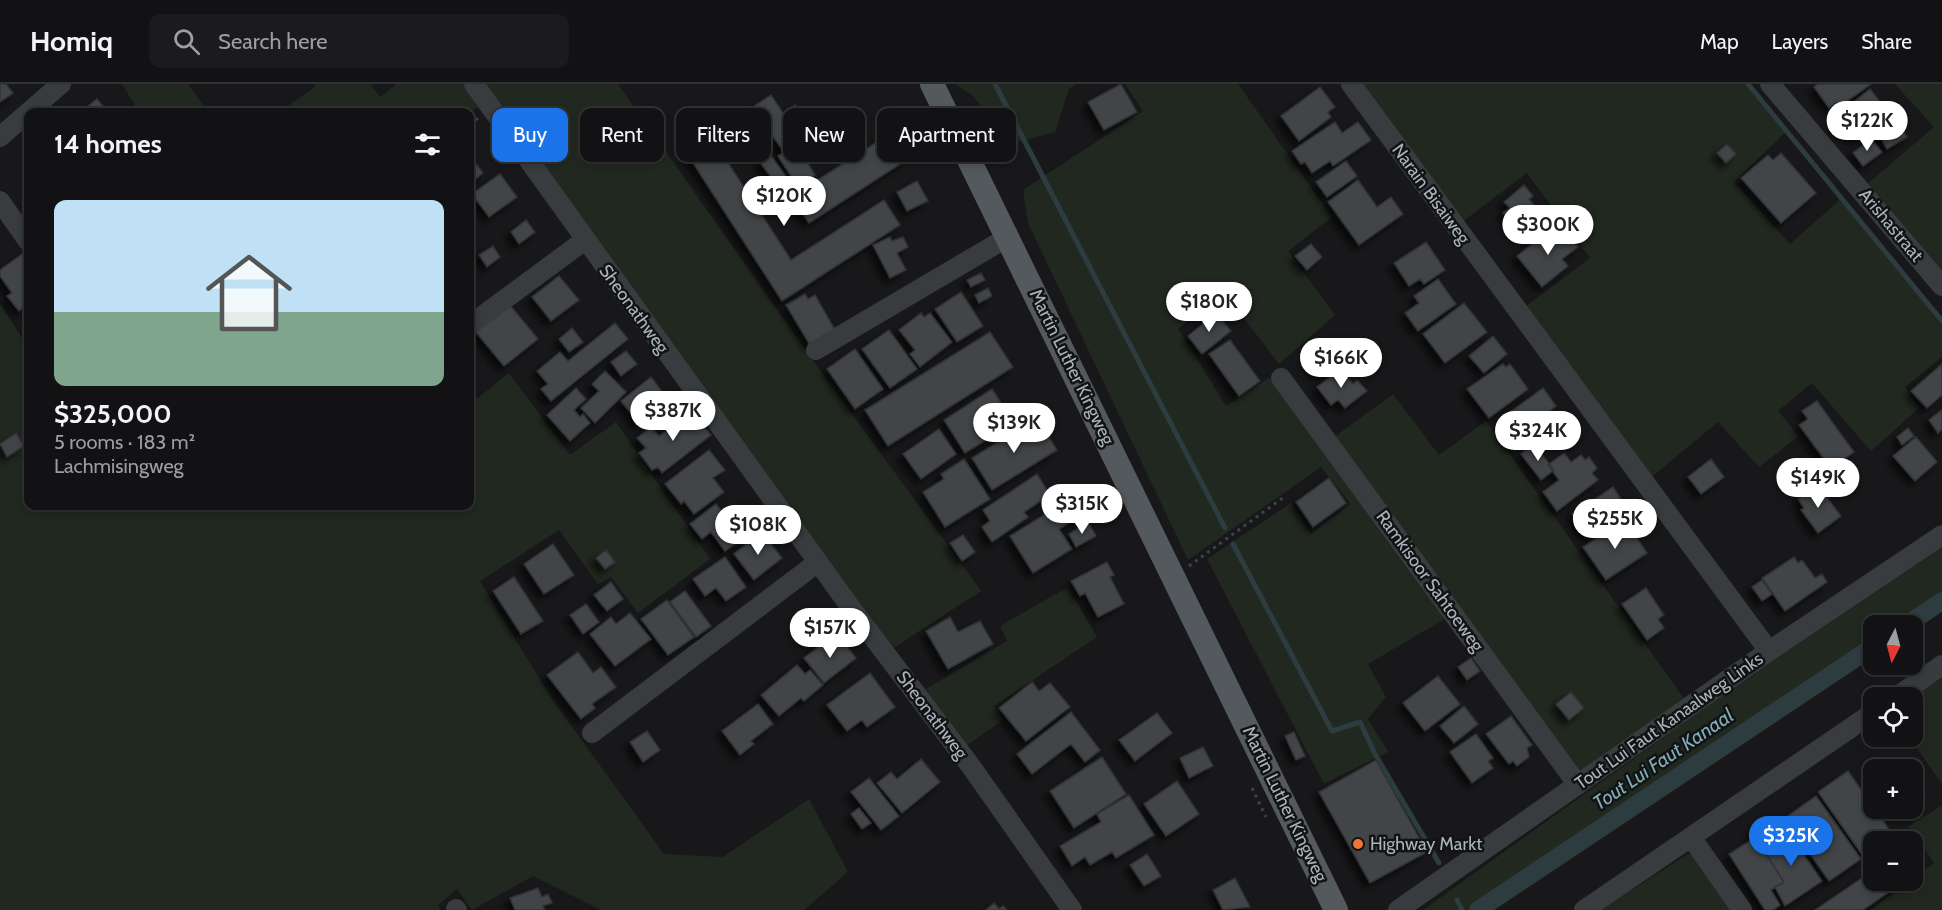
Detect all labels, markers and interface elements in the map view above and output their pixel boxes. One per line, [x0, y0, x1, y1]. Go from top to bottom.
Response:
search box [149, 14, 569, 68]
text: Homiq [30, 24, 113, 58]
icon: search [170, 25, 203, 58]
text: Search here [218, 28, 327, 55]
text: Map [1700, 29, 1739, 54]
text: Layers [1772, 29, 1828, 54]
text: Share [1861, 29, 1912, 54]
pin: $122K [1825, 101, 1909, 152]
chip: Buy [492, 108, 568, 162]
chip: Rent [580, 108, 664, 162]
chip: Filters [676, 108, 771, 162]
chip: New [783, 108, 865, 162]
chip: Apartment [877, 108, 1016, 162]
text: $122K [1841, 108, 1893, 132]
text: 14 homes [54, 128, 162, 160]
icon: filters [411, 128, 444, 161]
street label: Narain Bisaiweg [1387, 139, 1475, 249]
pin: $120K [742, 176, 826, 227]
text: $120K [756, 183, 812, 207]
street label: Arishastraat [1854, 184, 1928, 266]
pin: $300K [1506, 205, 1590, 256]
text: $300K [1516, 212, 1580, 236]
icon: home [195, 239, 303, 347]
street label: Sheonathweg [594, 260, 674, 359]
pin: $180K [1167, 282, 1251, 333]
street label: Martin Luther Kingweg [1025, 286, 1120, 449]
text: $180K [1180, 289, 1238, 313]
pin: $166K [1299, 338, 1383, 389]
text: $166K [1314, 345, 1368, 369]
pin: $387K [631, 391, 715, 442]
text: $325,000 [54, 398, 172, 430]
text: $387K [644, 398, 702, 422]
pin: $139K [972, 403, 1056, 454]
text: $139K [987, 410, 1041, 434]
pin: $324K [1496, 411, 1580, 462]
text: $324K [1509, 418, 1567, 442]
text: 5 rooms · 183 m² [54, 430, 195, 454]
text: Lachmisingweg [54, 454, 184, 478]
pin: $149K [1776, 458, 1860, 509]
text: $149K [1790, 465, 1846, 489]
pin: $315K [1040, 484, 1124, 535]
text: $315K [1055, 491, 1109, 515]
pin: $255K [1573, 499, 1657, 550]
pin: $108K [716, 505, 800, 556]
street label: Ramkisoor Sahtoeweg [1371, 506, 1489, 657]
text: $255K [1587, 506, 1643, 530]
text: $108K [729, 512, 787, 536]
pin: $157K [788, 608, 872, 659]
text: $157K [804, 615, 856, 639]
north arrow [1863, 615, 1923, 675]
map controls [1863, 615, 1923, 891]
street label: Tout Lui Faut Kanaalweg Links [1571, 648, 1767, 794]
street label: Sheonathweg [892, 667, 973, 764]
button: locate [1863, 687, 1923, 747]
water label: Tout Lui Faut Kanaal [1588, 703, 1738, 815]
street label: Martin Luther Kingweg [1238, 723, 1333, 886]
button: + [1863, 759, 1923, 819]
pin: $325K [1749, 816, 1833, 867]
text: $325K [1763, 823, 1819, 847]
button: − [1863, 831, 1923, 891]
place label: Highway Markt [1370, 833, 1482, 855]
marker: Highway Markt [1351, 837, 1365, 851]

